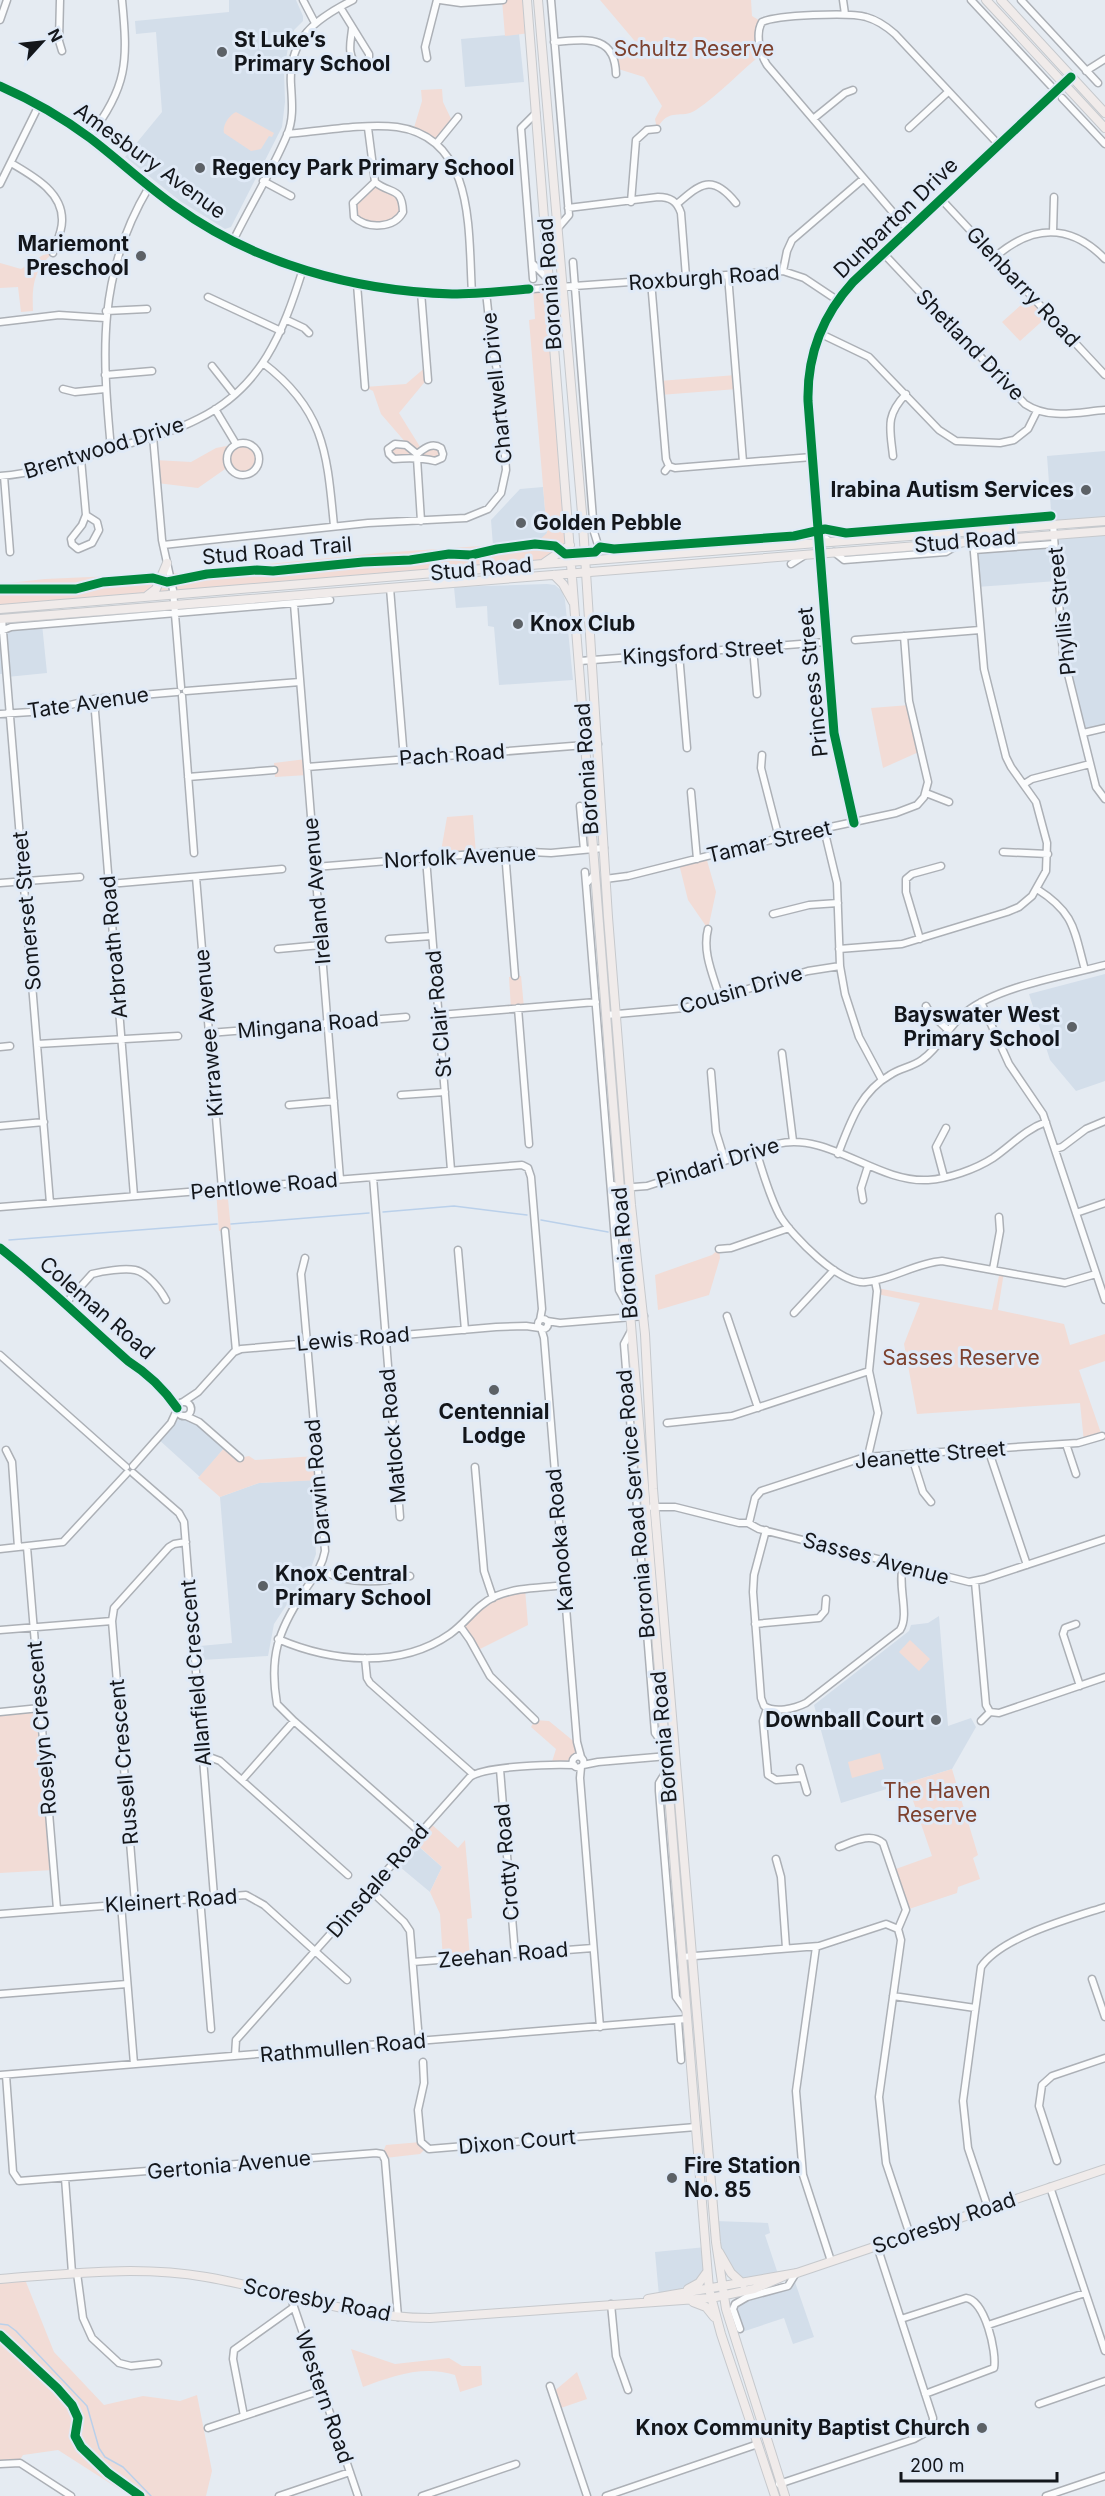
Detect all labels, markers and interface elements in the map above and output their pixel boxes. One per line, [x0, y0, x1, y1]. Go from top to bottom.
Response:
north arrow [12, 12, 72, 72]
text: N [44, 25, 67, 45]
place label: St Luke’s Primary School [234, 27, 391, 76]
park label: Schultz Reserve [614, 36, 774, 61]
marker: St Luke’s Primary School [215, 45, 229, 59]
street label: Amesbury Avenue [70, 97, 231, 224]
street label: Dunbarton Drive [828, 152, 963, 283]
place label: Regency Park Primary School [212, 155, 515, 180]
marker: Regency Park Primary School [193, 161, 207, 175]
street label: Boronia Road [532, 217, 567, 351]
street label: Glenbarry Road [961, 221, 1085, 352]
place label: Mariemont Preschool [18, 231, 129, 280]
marker: Mariemont Preschool [134, 249, 148, 263]
street label: Roxburgh Road [628, 260, 780, 295]
street label: Shetland Drive [911, 284, 1030, 406]
street label: Chartwell Drive [476, 311, 517, 465]
street label: Brentwood Drive [21, 411, 187, 484]
place label: Irabina Autism Services [830, 477, 1074, 502]
marker: Irabina Autism Services [1079, 483, 1093, 497]
place label: Golden Pebble [533, 510, 682, 535]
marker: Golden Pebble [514, 516, 528, 530]
street label: Stud Road [913, 524, 1017, 557]
street label: Stud Road Trail [201, 531, 353, 570]
street label: Phyllis Street [1042, 546, 1081, 676]
street label: Stud Road [429, 552, 533, 585]
street label: Princess Street [792, 606, 833, 758]
place label: Knox Club [530, 611, 635, 636]
marker: Knox Club [511, 617, 525, 631]
street label: Kingsford Street [622, 633, 784, 670]
street label: Tate Avenue [26, 682, 150, 723]
street label: Boronia Road [569, 702, 604, 836]
street label: Pach Road [398, 738, 506, 771]
street label: Tamar Street [704, 815, 834, 868]
street label: Ireland Avenue [298, 817, 335, 965]
street label: Somerset Street [7, 830, 46, 992]
street label: Norfolk Avenue [383, 840, 537, 873]
street label: Arbroath Road [95, 874, 132, 1020]
street label: Kirrawee Avenue [189, 948, 228, 1118]
street label: St Clair Road [420, 949, 457, 1079]
street label: Cousin Drive [676, 960, 805, 1019]
place label: Bayswater West Primary School [894, 1002, 1060, 1051]
street label: Mingana Road [236, 1006, 380, 1043]
marker: Bayswater West Primary School [1065, 1020, 1079, 1034]
street label: Pindari Drive [654, 1132, 782, 1193]
street label: Pentlowe Road [189, 1167, 339, 1204]
street label: Boronia Road [606, 1186, 643, 1320]
street label: Coleman Road [35, 1251, 160, 1364]
street label: Lewis Road [295, 1321, 411, 1356]
park label: Sasses Reserve [882, 1345, 1040, 1370]
street label: Matlock Road [374, 1368, 411, 1505]
street label: Boronia Road Service Road [611, 1369, 660, 1640]
marker: Centennial Lodge [487, 1383, 501, 1397]
place label: Centennial Lodge [439, 1399, 549, 1448]
street label: Darwin Road [300, 1418, 335, 1546]
street label: Jeanette Street [853, 1435, 1007, 1474]
street label: Kanooka Road [541, 1468, 578, 1613]
street label: Sasses Avenue [800, 1527, 952, 1590]
place label: Knox Central Primary School [275, 1561, 432, 1610]
street label: Allanfield Crescent [175, 1578, 216, 1768]
marker: Knox Central Primary School [256, 1579, 270, 1593]
street label: Roselyn Crescent [21, 1640, 62, 1816]
street label: Boronia Road [645, 1670, 682, 1804]
street label: Russell Crescent [104, 1678, 143, 1846]
place label: Downball Court [765, 1707, 924, 1732]
marker: Downball Court [929, 1713, 943, 1727]
park label: The Haven Reserve [883, 1778, 991, 1827]
street label: Crotty Road [489, 1802, 524, 1922]
street label: Dinsdale Road [322, 1819, 434, 1943]
street label: Kleinert Road [104, 1883, 238, 1918]
street label: Zeehan Road [437, 1936, 569, 1973]
street label: Rathmullen Road [259, 2028, 427, 2067]
street label: Dixon Court [457, 2124, 577, 2159]
street label: Gertonia Avenue [146, 2145, 312, 2184]
place label: Fire Station No. 85 [684, 2153, 801, 2202]
marker: Fire Station No. 85 [665, 2171, 679, 2185]
street label: Scoresby Road [869, 2186, 1019, 2259]
street label: Scoresby Road [241, 2273, 393, 2326]
street label: Western Road [290, 2327, 359, 2467]
place label: Knox Community Baptist Church [636, 2415, 970, 2440]
marker: Knox Community Baptist Church [975, 2421, 989, 2435]
scale bar [901, 2445, 1057, 2483]
text: 200 m [910, 2455, 965, 2476]

